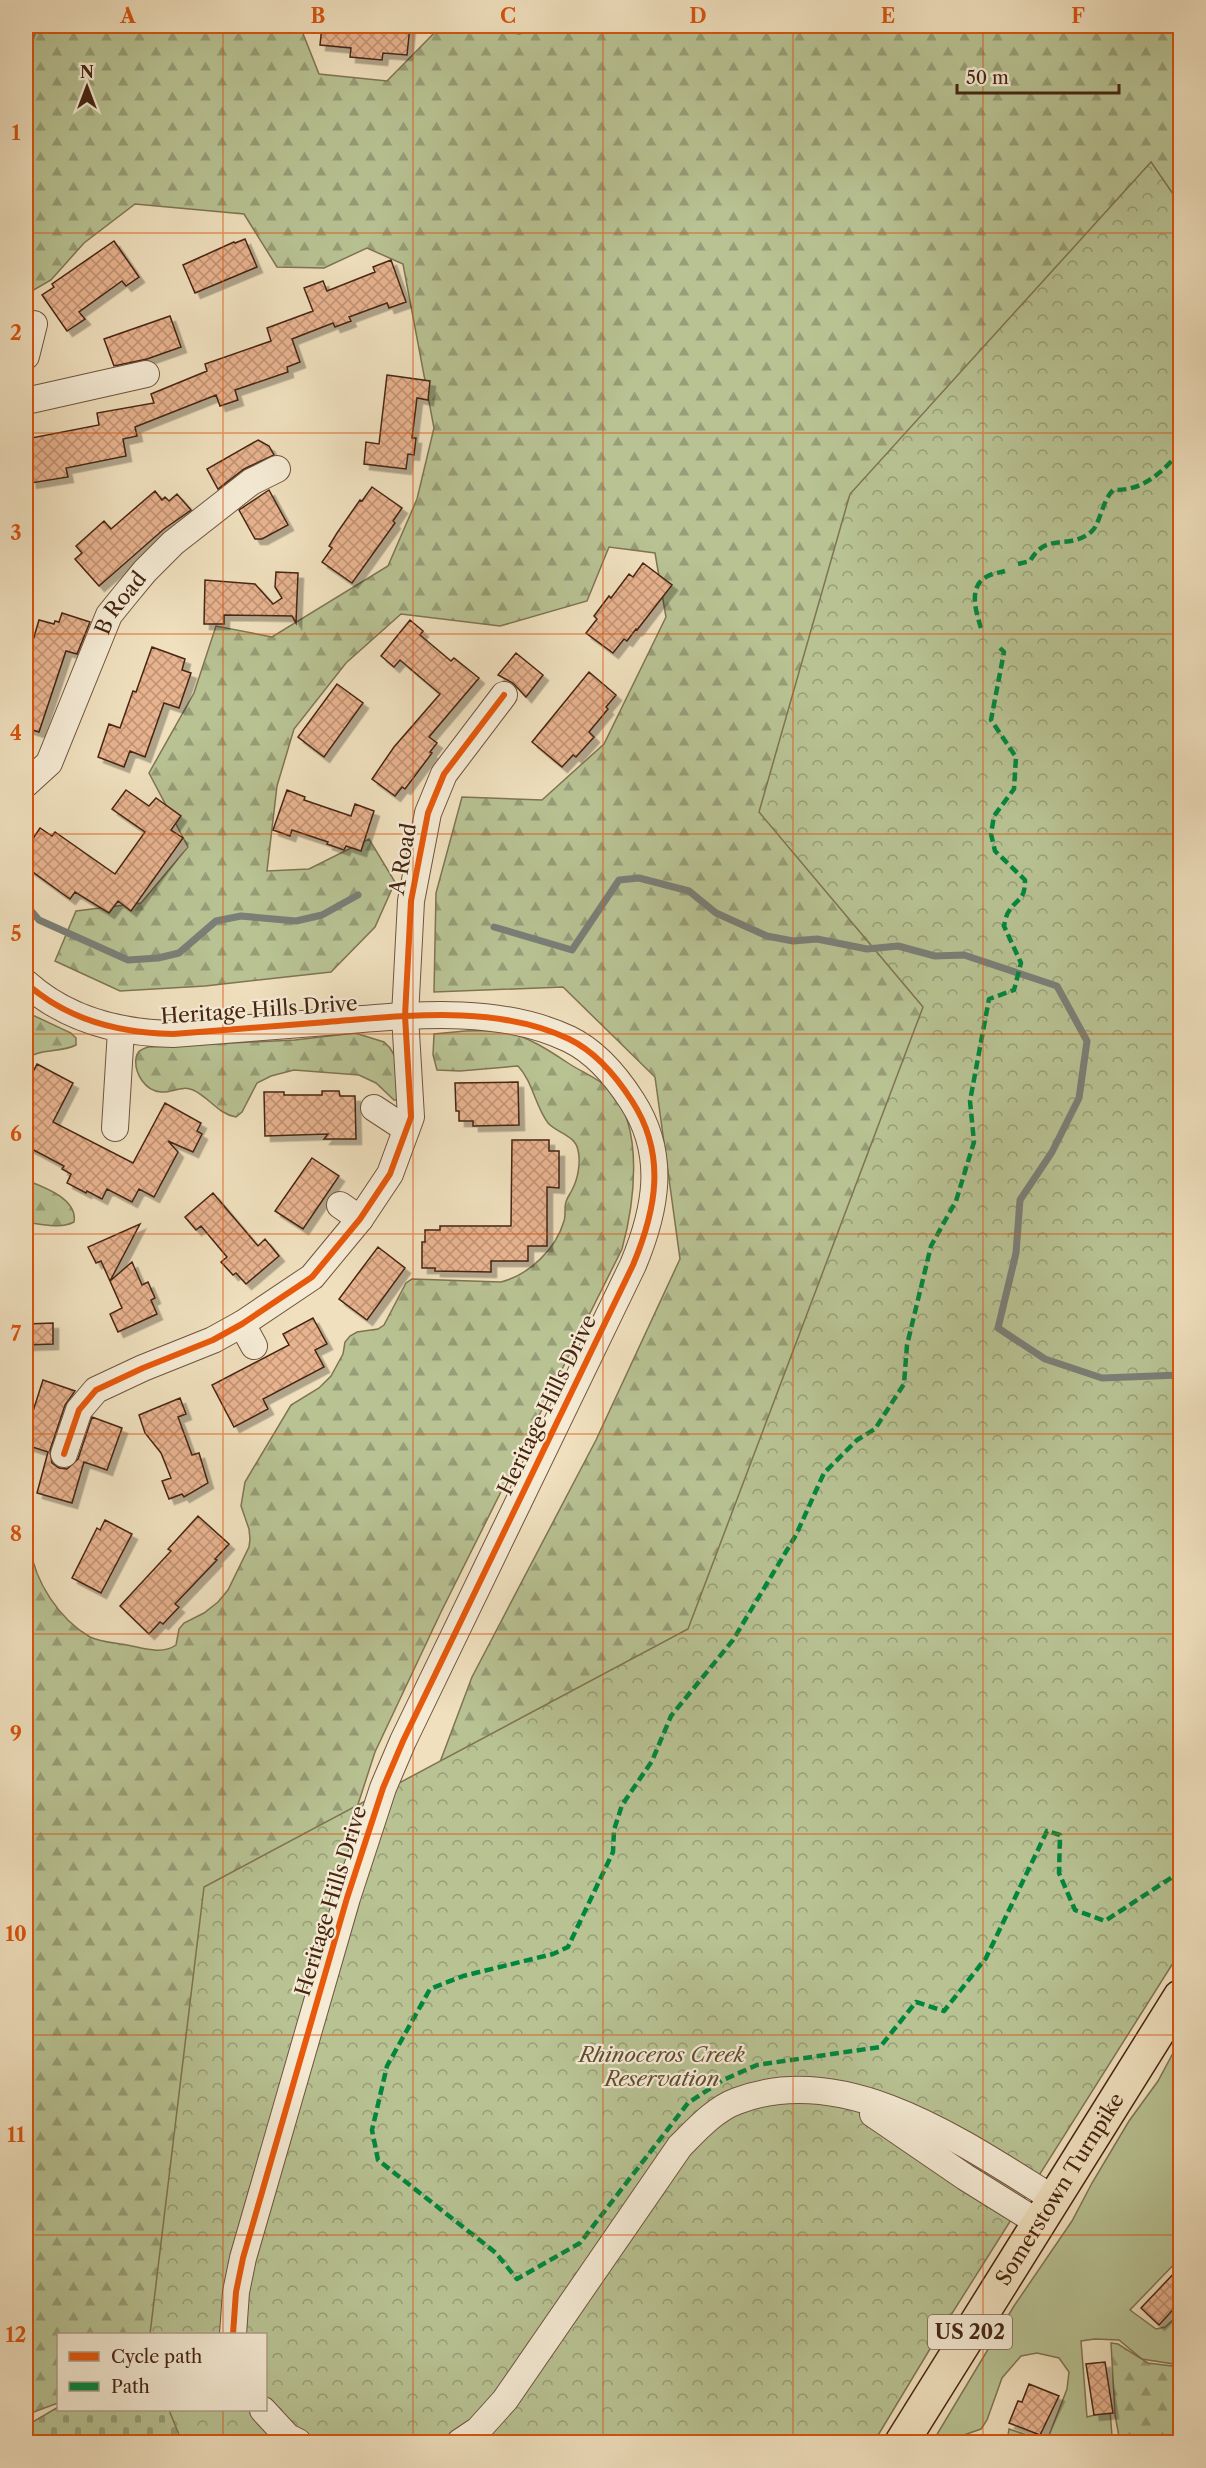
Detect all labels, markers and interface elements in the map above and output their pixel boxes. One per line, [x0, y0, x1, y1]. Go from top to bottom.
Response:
text: A [119, 4, 136, 28]
text: B [311, 4, 326, 28]
text: C [500, 4, 516, 28]
text: D [689, 4, 707, 28]
text: E [881, 4, 895, 28]
text: F [1071, 4, 1085, 28]
north arrow [57, 57, 117, 117]
scale bar [957, 57, 1119, 95]
text: N [80, 62, 94, 82]
text: 50 m [966, 67, 1009, 89]
text: 1 [12, 121, 21, 145]
text: 2 [10, 321, 22, 345]
text: 3 [10, 521, 22, 545]
street label: B Road [89, 566, 151, 638]
text: 4 [10, 721, 22, 745]
street label: A Road [384, 821, 421, 898]
text: 5 [10, 922, 22, 946]
street label: Heritage Hills Drive [160, 990, 358, 1029]
text: 6 [10, 1122, 22, 1146]
street label: Heritage Hills Drive [492, 1311, 601, 1499]
text: 7 [11, 1322, 22, 1346]
text: 8 [10, 1522, 22, 1546]
text: 9 [10, 1722, 22, 1746]
street label: Heritage Hills Drive [290, 1803, 371, 1999]
text: 10 [5, 1922, 27, 1946]
park label: Rhinoceros Creek Reservation [577, 2042, 745, 2091]
street label: Somerstown Turnpike [990, 2088, 1129, 2290]
text: 11 [7, 2123, 25, 2147]
road number: US 202 [928, 2315, 1012, 2349]
text: 12 [6, 2323, 26, 2347]
legend [57, 2333, 267, 2411]
text: Cycle path [111, 2346, 202, 2368]
text: Path [111, 2376, 150, 2398]

